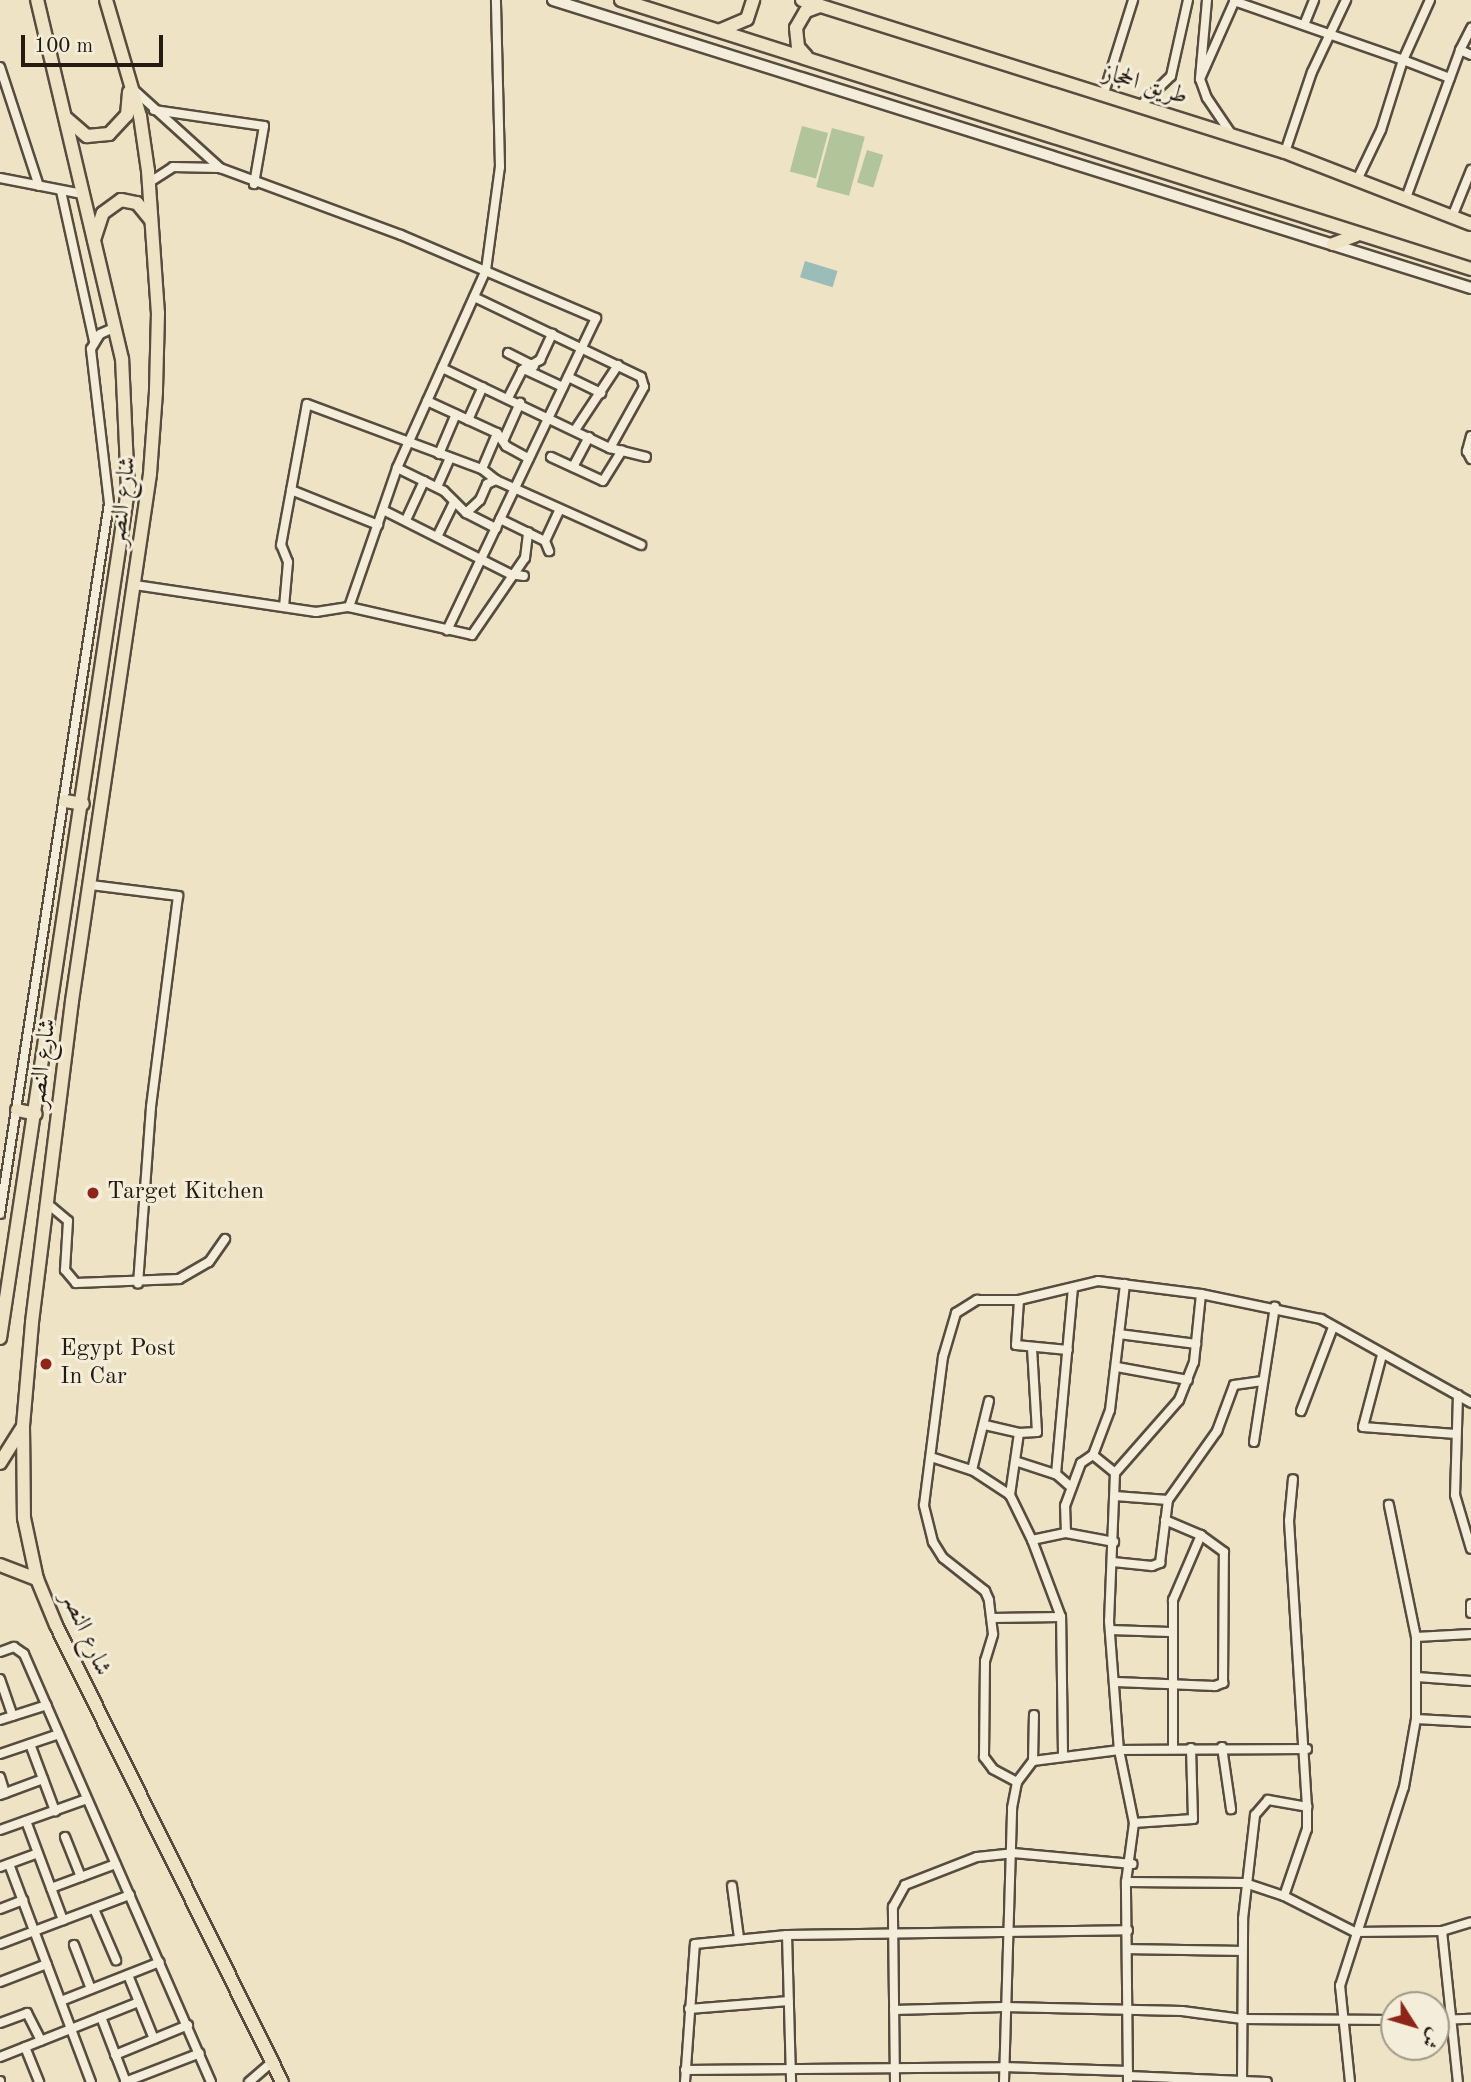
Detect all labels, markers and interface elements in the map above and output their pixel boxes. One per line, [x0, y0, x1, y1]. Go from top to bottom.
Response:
scale bar [24, 21, 166, 65]
text: 100 m [34, 36, 93, 57]
street label: طريق الحجاز [1099, 60, 1191, 112]
street label: شارع النصر [104, 455, 144, 547]
street label: شارع النصر [24, 1017, 64, 1109]
place label: Target Kitchen [107, 1179, 264, 1207]
marker: Target Kitchen [85, 1185, 101, 1201]
place label: Egypt Post In Car [60, 1336, 176, 1392]
marker: Egypt Post In Car [38, 1356, 54, 1372]
street label: شارع النصر [54, 1587, 116, 1681]
north arrow [1380, 1991, 1450, 2061]
text: ش [1417, 2024, 1444, 2051]

